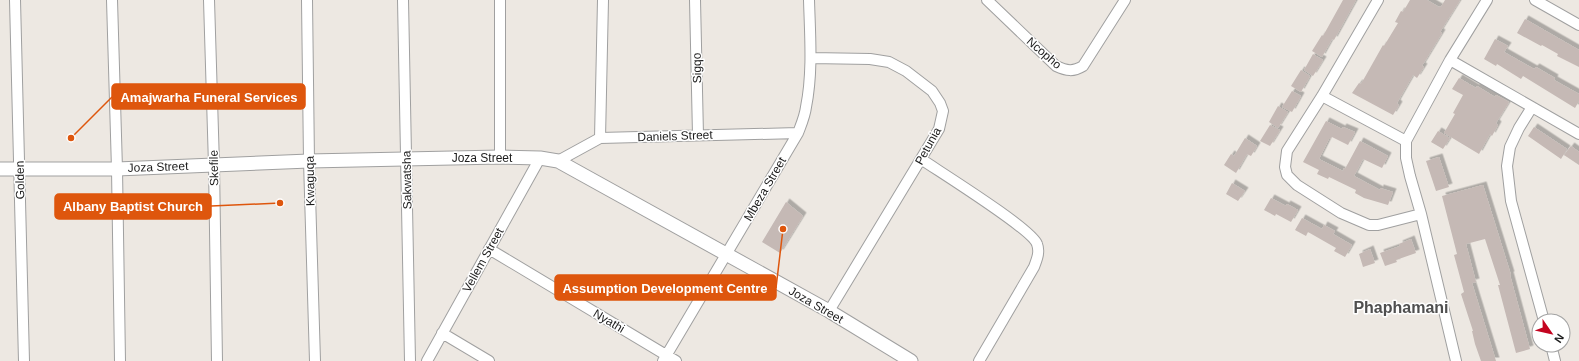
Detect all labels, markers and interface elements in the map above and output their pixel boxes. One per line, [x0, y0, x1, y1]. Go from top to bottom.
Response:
street label: Ncopho [1024, 34, 1064, 72]
street label: Sigqo [690, 52, 704, 83]
callout: Amajwarha Funeral Services [112, 84, 305, 109]
text: Amajwarha Funeral Services [120, 90, 298, 105]
street label: Petunia [912, 125, 944, 167]
street label: Daniels Street [637, 128, 714, 144]
street label: Skefile [207, 150, 221, 186]
street label: Sakwatsha [399, 150, 415, 209]
street label: Joza Street [452, 151, 513, 165]
street label: Mbeza Street [741, 154, 789, 223]
street label: Kwaguqa [303, 156, 317, 206]
street label: Joza Street [127, 159, 189, 175]
street label: Golden [13, 161, 27, 199]
callout: Albany Baptist Church [55, 194, 211, 219]
text: Albany Baptist Church [63, 199, 203, 214]
street label: Vellem Street [460, 225, 507, 295]
callout: Assumption Development Centre [555, 275, 776, 300]
text: Assumption Development Centre [562, 281, 768, 296]
street label: Joza Street [786, 284, 846, 327]
district label: Phaphamani [1353, 299, 1449, 316]
street label: Nyathi [591, 306, 627, 336]
north arrow [1531, 313, 1571, 353]
text: N [1552, 332, 1566, 345]

